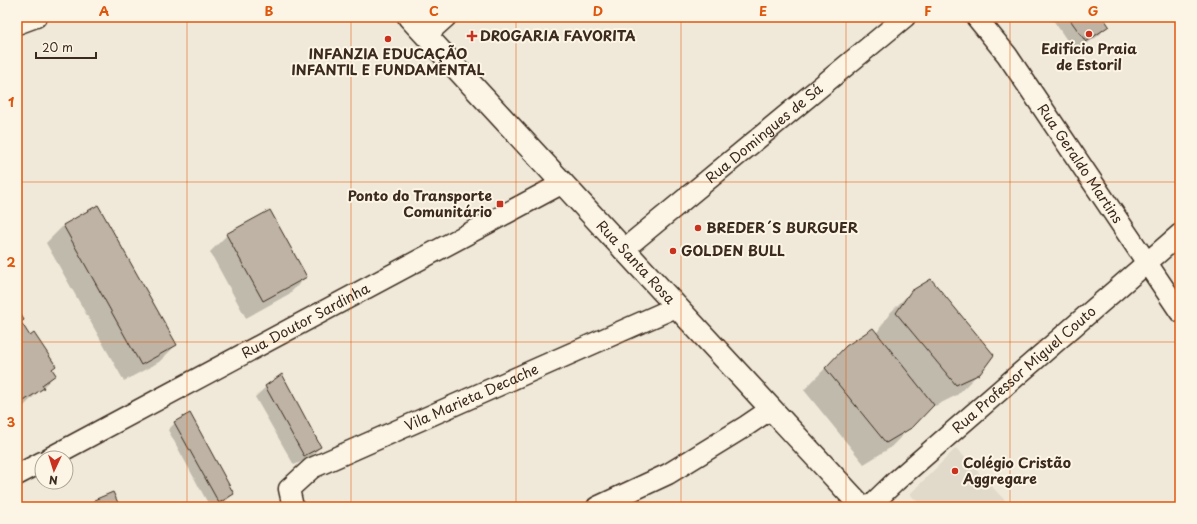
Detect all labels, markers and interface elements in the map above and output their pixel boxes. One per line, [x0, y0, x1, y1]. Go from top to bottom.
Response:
text: A [99, 1, 109, 20]
text: B [265, 1, 274, 20]
text: C [429, 1, 439, 20]
text: D [593, 1, 603, 20]
text: E [759, 1, 767, 20]
text: F [924, 1, 932, 20]
text: G [1088, 1, 1098, 20]
place label: DROGARIA FAVORITA [480, 25, 636, 46]
marker: Edifício Praia de Estoril [1084, 29, 1094, 39]
marker: DROGARIA FAVORITA [467, 31, 477, 41]
scale bar [36, 34, 96, 60]
marker: INFANZIA EDUCAÇÃO INFANTIL E FUNDAMENTAL [383, 34, 393, 44]
text: 20 m [42, 38, 73, 56]
place label: Edifício Praia de Estoril [1041, 38, 1137, 75]
place label: INFANZIA EDUCAÇÃO INFANTIL E FUNDAMENTAL [291, 43, 485, 80]
street label: Rua Domingues de Sá [700, 78, 827, 188]
text: 1 [8, 92, 14, 111]
street label: Rua Geraldo Martins [1033, 99, 1128, 227]
place label: Ponto do Transporte Comunitário [348, 185, 492, 222]
marker: Ponto do Transporte Comunitário [495, 199, 505, 209]
street label: Rua Santa Rosa [592, 215, 680, 309]
place label: BREDER´S BURGUER [706, 217, 858, 238]
marker: BREDER´S BURGUER [693, 223, 703, 233]
place label: GOLDEN BULL [681, 240, 785, 261]
marker: GOLDEN BULL [668, 246, 678, 256]
text: 2 [6, 252, 16, 271]
street label: Rua Doutor Sardinha [237, 277, 374, 363]
street label: Rua Professor Miguel Couto [947, 301, 1100, 438]
street label: Vila Marieta Decache [401, 358, 542, 436]
text: 3 [7, 412, 16, 431]
north arrow [34, 450, 74, 490]
place label: Colégio Cristão Aggregare [962, 452, 1071, 489]
marker: Colégio Cristão Aggregare [950, 466, 960, 476]
text: N [48, 472, 58, 489]

